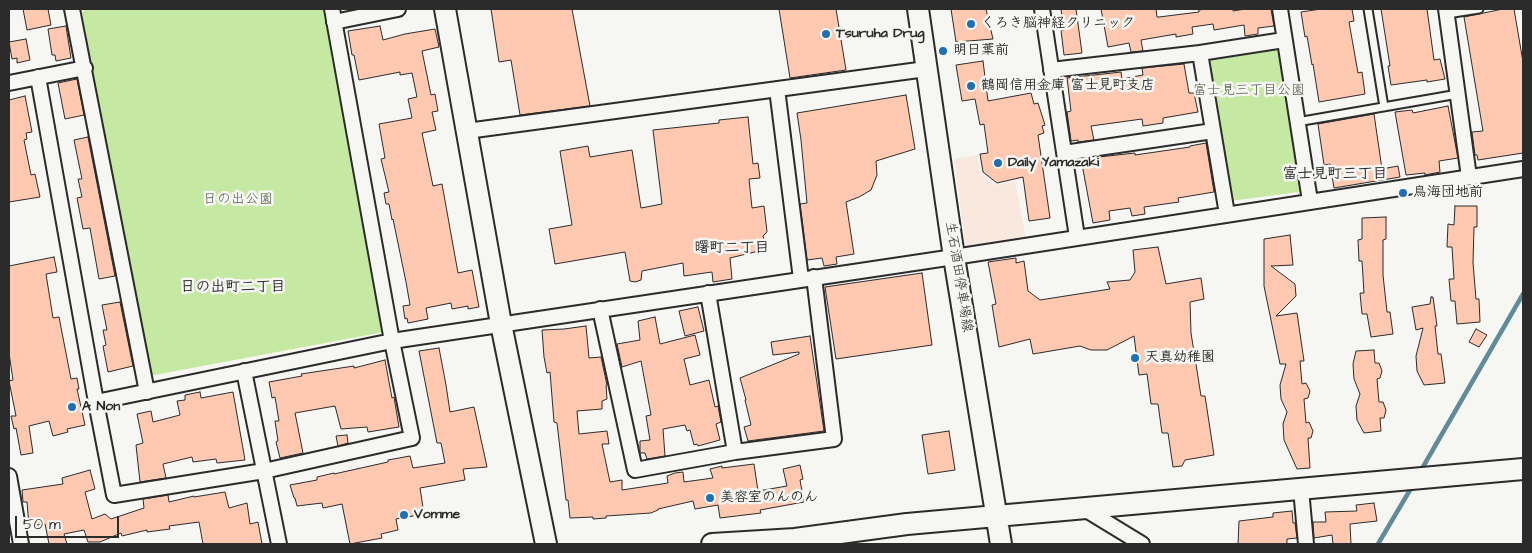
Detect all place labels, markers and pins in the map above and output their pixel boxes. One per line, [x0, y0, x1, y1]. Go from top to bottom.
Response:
place label: くろき脳神経クリニック [981, 16, 1135, 32]
marker: くろき脳神経クリニック [965, 18, 977, 30]
place label: Tsuruha Drug [836, 26, 924, 42]
marker: Tsuruha Drug [820, 28, 832, 40]
place label: 明日葉前 [953, 43, 1009, 59]
marker: 明日葉前 [937, 45, 949, 57]
place label: 鶴岡信用金庫 富士見町支店 [981, 78, 1155, 94]
marker: 鶴岡信用金庫 富士見町支店 [965, 80, 977, 92]
place label: Daily Yamazaki [1008, 155, 1099, 171]
marker: Daily Yamazaki [992, 157, 1004, 169]
place label: 鳥海団地前 [1413, 185, 1483, 201]
marker: 鳥海団地前 [1397, 187, 1409, 199]
place label: 天真幼稚園 [1145, 350, 1215, 366]
marker: 天真幼稚園 [1129, 352, 1141, 364]
place label: A Non [82, 399, 120, 415]
marker: A Non [66, 401, 78, 413]
place label: 美容室のんのん [720, 490, 818, 506]
marker: 美容室のんのん [704, 492, 716, 504]
place label: Vomme [414, 507, 460, 523]
marker: Vomme [398, 509, 410, 521]

